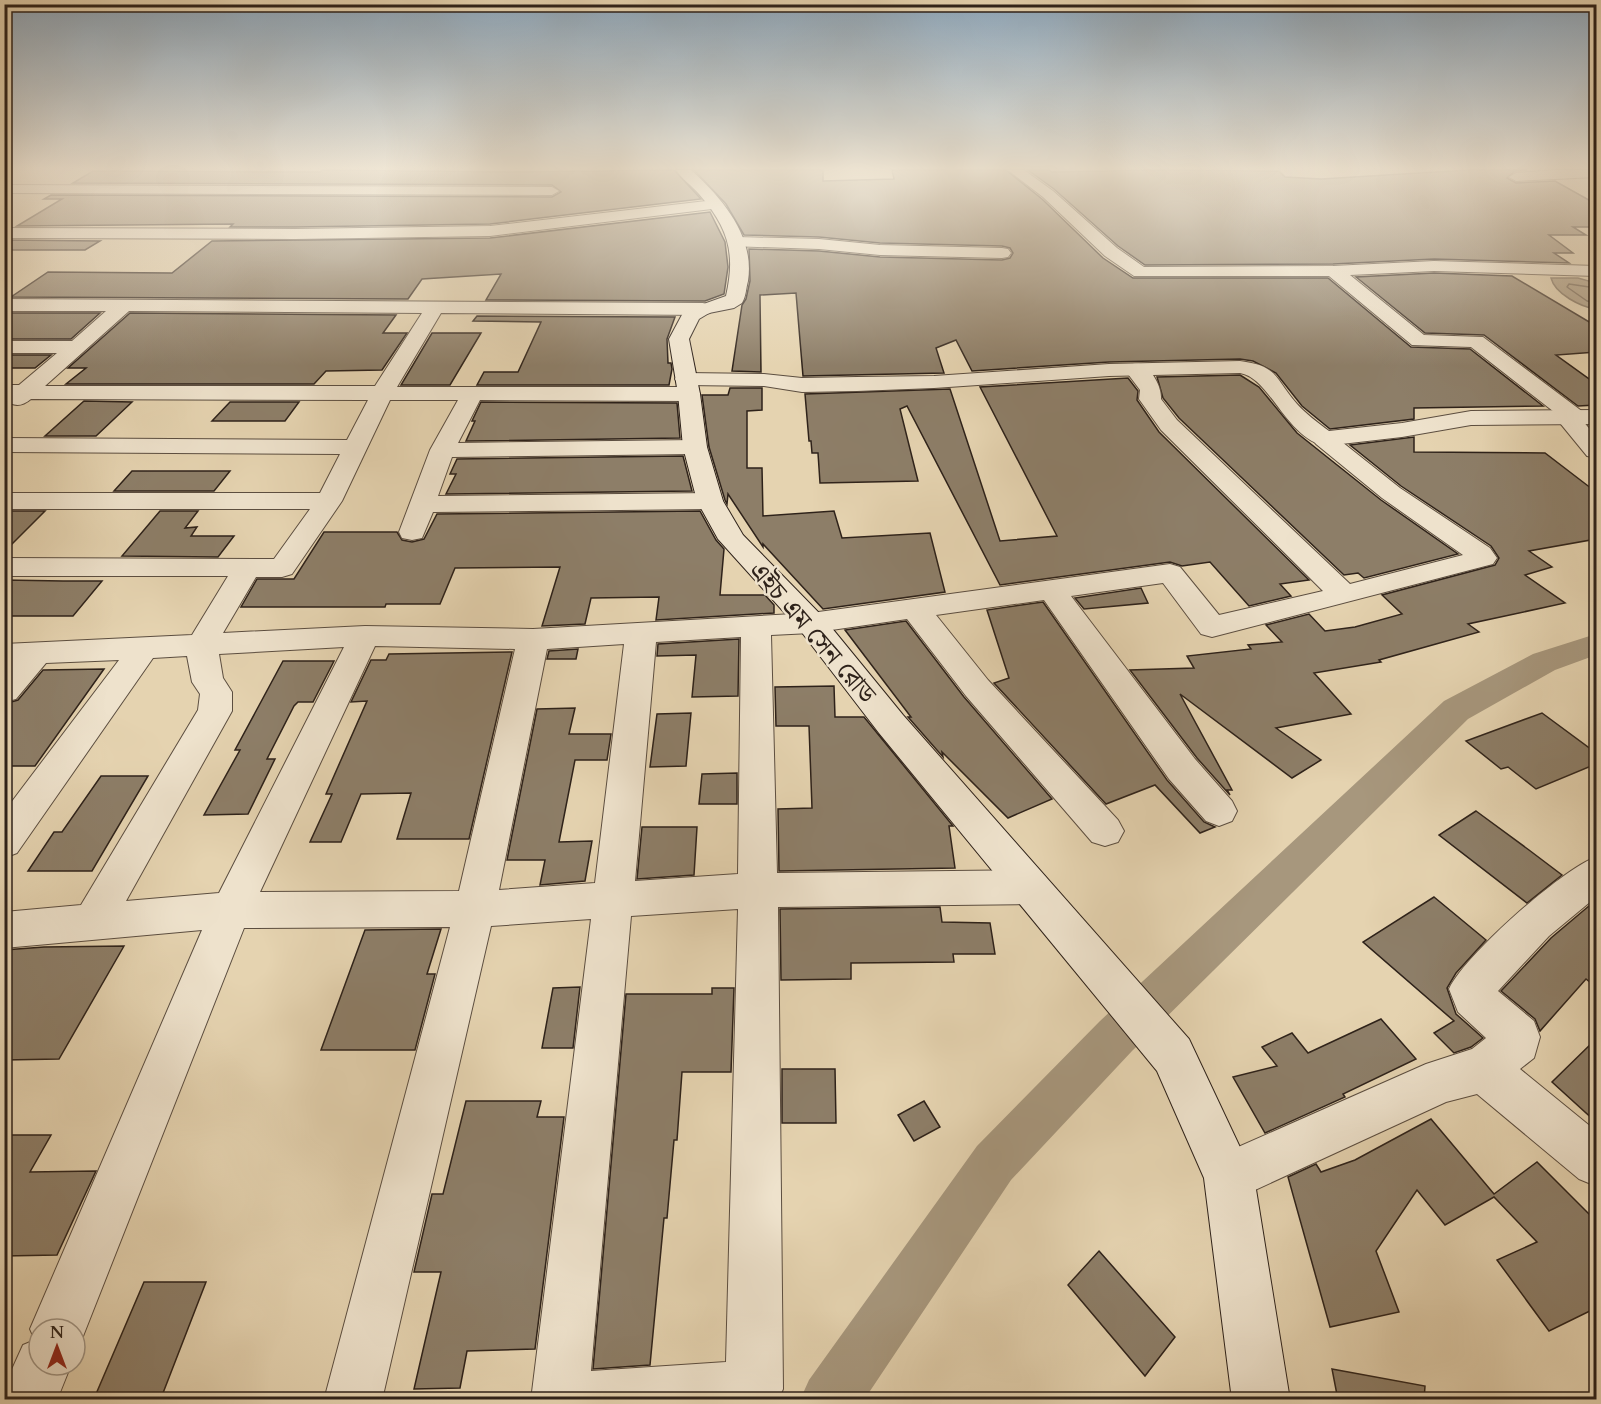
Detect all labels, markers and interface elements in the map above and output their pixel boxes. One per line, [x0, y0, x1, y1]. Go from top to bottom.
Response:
street label: এইচ এম সেন রোড [741, 554, 885, 711]
north arrow [27, 1317, 87, 1377]
text: N [50, 1322, 64, 1344]

